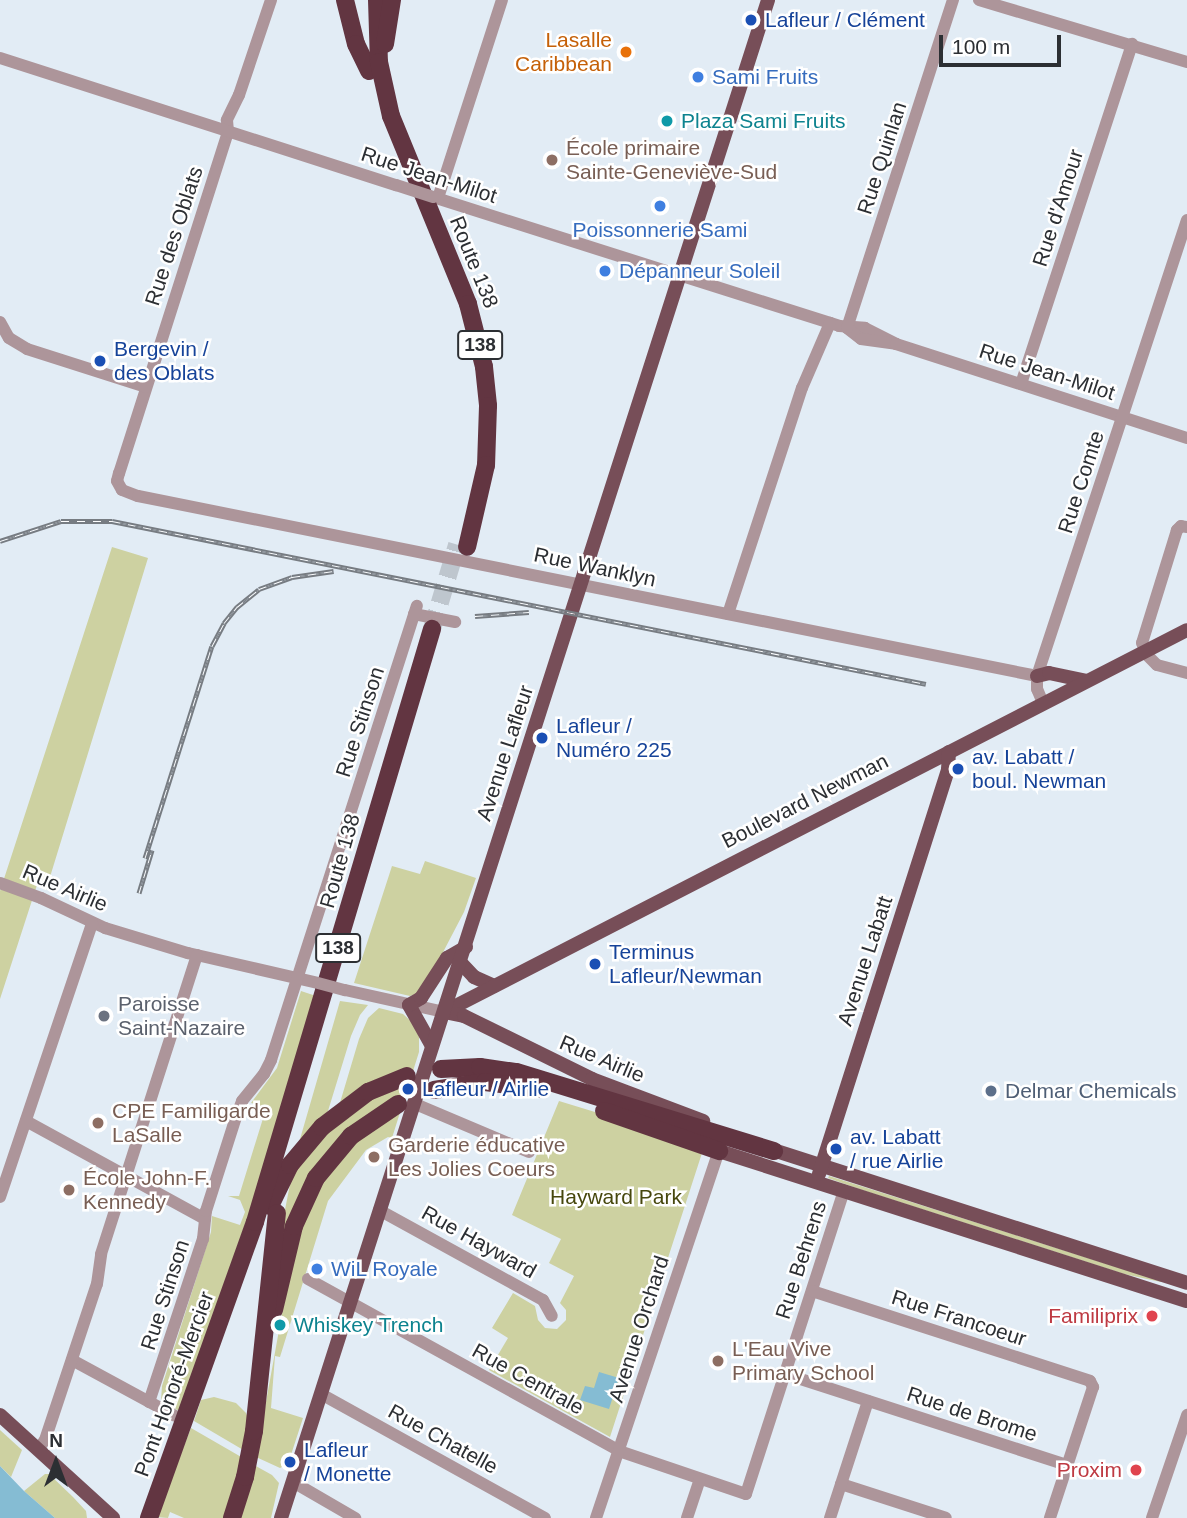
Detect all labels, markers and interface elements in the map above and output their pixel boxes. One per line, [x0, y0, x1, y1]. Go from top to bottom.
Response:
place label: Lafleur / Clément [765, 7, 925, 33]
marker: Lafleur / Clément [743, 12, 759, 28]
scale bar [942, 21, 1064, 65]
place label: Lasalle Caribbean [515, 27, 612, 77]
text: 100 m [952, 35, 1010, 58]
marker: Lasalle Caribbean [618, 44, 634, 60]
place label: Sami Fruits [712, 64, 818, 90]
marker: Sami Fruits [690, 69, 706, 85]
street label: Rue Quinlan [852, 99, 912, 217]
place label: Plaza Sami Fruits [681, 108, 846, 134]
marker: Plaza Sami Fruits [659, 113, 675, 129]
place label: École primaire Sainte-Geneviève-Sud [566, 135, 777, 185]
street label: Rue Jean-Milot [358, 141, 500, 209]
street label: Rue d'Amour [1027, 146, 1089, 270]
marker: École primaire Sainte-Geneviève-Sud [544, 152, 560, 168]
street label: Rue des Oblats [140, 163, 208, 309]
marker: Poissonnerie Sami [652, 198, 668, 214]
street label: Route 138 [444, 212, 504, 312]
place label: Poissonnerie Sami [572, 217, 748, 243]
place label: Dépanneur Soleil [619, 258, 780, 284]
marker: Dépanneur Soleil [597, 263, 613, 279]
road number: 138 [456, 330, 504, 360]
place label: Bergevin / des Oblats [114, 336, 214, 386]
street label: Rue Jean-Milot [976, 338, 1118, 406]
marker: Bergevin / des Oblats [92, 353, 108, 369]
street label: Rue Comte [1053, 428, 1109, 536]
street label: Rue Wanklyn [532, 542, 658, 592]
street label: Rue Stinson [330, 664, 390, 780]
street label: Avenue Lafleur [471, 682, 539, 824]
place label: Lafleur / Numéro 225 [556, 713, 672, 763]
marker: Lafleur / Numéro 225 [534, 730, 550, 746]
place label: av. Labatt / boul. Newman [972, 744, 1106, 794]
street label: Boulevard Newman [718, 748, 892, 854]
marker: av. Labatt / boul. Newman [950, 761, 966, 777]
street label: Route 138 [315, 811, 365, 911]
street label: Rue Airlie [18, 859, 112, 917]
street label: Avenue Labatt [832, 893, 898, 1029]
road number: 138 [314, 932, 362, 964]
place label: Terminus Lafleur/Newman [609, 939, 762, 989]
marker: Terminus Lafleur/Newman [587, 956, 603, 972]
place label: Paroisse Saint-Nazaire [118, 991, 245, 1041]
marker: Paroisse Saint-Nazaire [96, 1008, 112, 1024]
street label: Rue Airlie [555, 1030, 649, 1088]
place label: Lafleur / Airlie [422, 1076, 550, 1102]
place label: Delmar Chemicals [1005, 1078, 1177, 1104]
marker: Lafleur / Airlie [400, 1081, 416, 1097]
marker: Delmar Chemicals [983, 1083, 999, 1099]
place label: CPE Familigarde LaSalle [112, 1098, 271, 1148]
marker: CPE Familigarde LaSalle [90, 1115, 106, 1131]
place label: av. Labatt / rue Airlie [850, 1124, 945, 1174]
place label: Garderie éducative Les Jolies Coeurs [388, 1132, 565, 1182]
marker: av. Labatt / rue Airlie [828, 1141, 844, 1157]
marker: Garderie éducative Les Jolies Coeurs [366, 1149, 382, 1165]
place label: École John-F. Kennedy [83, 1165, 210, 1215]
marker: École John-F. Kennedy [61, 1182, 77, 1198]
park label: Hayward Park [550, 1184, 682, 1210]
street label: Rue Behrens [770, 1198, 832, 1322]
street label: Rue Hayward [417, 1200, 541, 1284]
street label: Rue Stinson [135, 1237, 195, 1353]
street label: Avenue Orchard [603, 1253, 675, 1405]
place label: WiL Royale [331, 1256, 438, 1282]
marker: WiL Royale [309, 1261, 325, 1277]
street label: Rue Francoeur [888, 1284, 1030, 1352]
street label: Pont Honoré-Mercier [129, 1288, 219, 1480]
place label: Familiprix [1048, 1303, 1138, 1329]
marker: Familiprix [1144, 1308, 1160, 1324]
place label: Whiskey Trench [294, 1312, 444, 1338]
marker: Whiskey Trench [272, 1317, 288, 1333]
place label: L'Eau Vive Primary School [732, 1336, 874, 1386]
street label: Rue Centrale [468, 1338, 588, 1420]
marker: L'Eau Vive Primary School [710, 1353, 726, 1369]
street label: Rue de Brome [904, 1381, 1040, 1447]
street label: Rue Chatelle [384, 1399, 502, 1479]
north arrow [21, 1427, 91, 1497]
text: N [49, 1430, 63, 1451]
place label: Lafleur / Monette [304, 1437, 392, 1487]
marker: Lafleur / Monette [282, 1454, 298, 1470]
place label: Proxim [1057, 1457, 1122, 1483]
marker: Proxim [1128, 1462, 1144, 1478]

